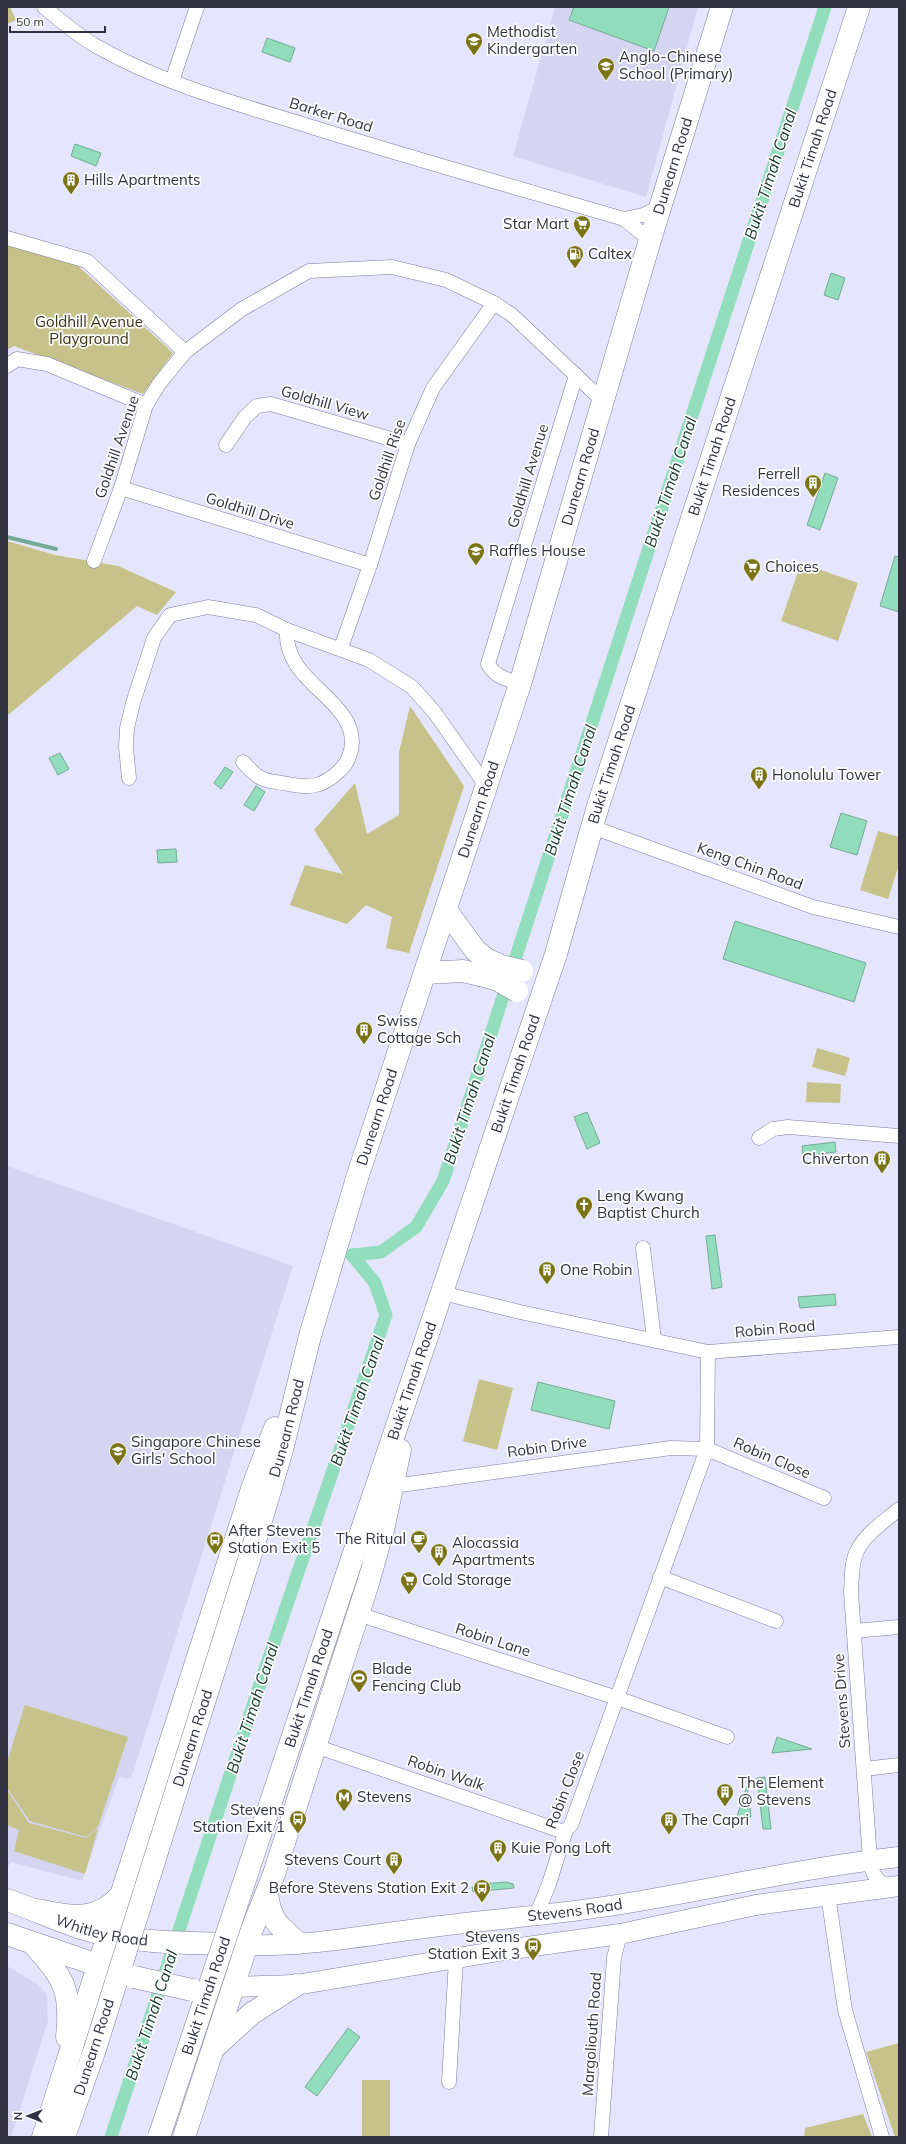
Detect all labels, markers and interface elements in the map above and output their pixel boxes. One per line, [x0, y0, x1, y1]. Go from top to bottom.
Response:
scale bar [10, 8, 105, 34]
text: 50 m [16, 14, 44, 29]
place label: Methodist Kindergarten [487, 22, 577, 58]
school or university icon: Methodist Kindergarten [464, 31, 484, 56]
place label: Anglo-Chinese School (Primary) [619, 47, 733, 83]
school or university icon: Anglo-Chinese School (Primary) [596, 56, 616, 81]
street label: Bukit Timah Road [784, 87, 841, 210]
street label: Barker Road [287, 93, 375, 136]
water label: Bukit Timah Canal [740, 106, 801, 242]
street label: Dunearn Road [648, 115, 696, 217]
building icon: Hills Apartments [61, 170, 81, 195]
place label: Hills Apartments [84, 170, 200, 189]
place label: Star Mart [503, 214, 569, 233]
supermarket icon: Star Mart [572, 214, 592, 239]
fuel station icon: Caltex [565, 244, 585, 269]
place label: Caltex [588, 244, 632, 263]
park label: Goldhill Avenue Playground [35, 312, 143, 348]
street label: Goldhill View [279, 381, 371, 424]
street label: Goldhill Avenue [90, 393, 143, 501]
street label: Bukit Timah Road [683, 395, 740, 518]
water label: Bukit Timah Canal [640, 414, 701, 550]
street label: Goldhill Rise [364, 417, 409, 503]
street label: Goldhill Avenue [503, 422, 552, 530]
street label: Dunearn Road [557, 426, 603, 528]
place label: Ferrell Residences [722, 464, 800, 500]
building icon: Ferrell Residences [803, 473, 823, 498]
street label: Goldhill Drive [203, 488, 297, 533]
school or university icon: Raffles House [466, 541, 486, 566]
place label: Raffles House [489, 541, 586, 560]
supermarket icon: Choices [742, 557, 762, 582]
place label: Choices [765, 557, 819, 576]
street label: Bukit Timah Road [583, 703, 639, 826]
water label: Bukit Timah Canal [540, 722, 601, 858]
street label: Dunearn Road [453, 758, 503, 860]
building icon: Honolulu Tower [749, 765, 769, 790]
place label: Honolulu Tower [772, 765, 881, 784]
street label: Keng Chin Road [695, 838, 806, 894]
place label: Swiss Cottage Sch [377, 1011, 461, 1047]
street label: Bukit Timah Road [486, 1012, 544, 1135]
building icon: Swiss Cottage Sch [354, 1020, 374, 1045]
water label: Bukit Timah Canal [439, 1031, 500, 1167]
street label: Dunearn Road [352, 1066, 401, 1168]
place label: Chiverton [802, 1149, 869, 1168]
building icon: Chiverton [872, 1149, 892, 1174]
place label: Leng Kwang Baptist Church [597, 1186, 700, 1222]
church icon: Leng Kwang Baptist Church [574, 1195, 594, 1220]
building icon: One Robin [537, 1260, 557, 1285]
place label: One Robin [560, 1260, 633, 1279]
street label: Robin Road [734, 1316, 816, 1341]
street label: Bukit Timah Road [383, 1319, 440, 1442]
water label: Bukit Timah Canal [325, 1333, 389, 1468]
street label: Dunearn Road [264, 1377, 308, 1479]
place label: Singapore Chinese Girls' School [131, 1432, 261, 1468]
street label: Robin Drive [506, 1432, 588, 1461]
street label: Robin Close [731, 1433, 814, 1482]
school or university icon: Singapore Chinese Girls' School [108, 1441, 128, 1466]
place label: After Stevens Station Exit 5 [228, 1521, 321, 1557]
place label: The Ritual [336, 1529, 406, 1548]
cafe icon: The Ritual [409, 1529, 429, 1554]
bus stop icon: After Stevens Station Exit 5 [205, 1530, 225, 1555]
place label: Alocassia Apartments [452, 1533, 535, 1569]
building icon: Alocassia Apartments [429, 1542, 449, 1567]
supermarket icon: Cold Storage [399, 1570, 419, 1595]
place label: Cold Storage [422, 1570, 511, 1589]
street label: Robin Lane [453, 1618, 533, 1661]
street label: Bukit Timah Road [280, 1627, 337, 1750]
water label: Bukit Timah Canal [222, 1640, 283, 1776]
street label: Stevens Drive [829, 1653, 854, 1749]
place label: Blade Fencing Club [372, 1659, 461, 1695]
sports icon: Blade Fencing Club [349, 1668, 369, 1693]
street label: Dunearn Road [168, 1687, 216, 1789]
street label: Robin Close [541, 1748, 588, 1832]
street label: Robin Walk [405, 1750, 487, 1795]
place label: The Element @ Stevens [738, 1773, 824, 1809]
building icon: The Element @ Stevens [715, 1782, 735, 1807]
metro station icon: Stevens [334, 1787, 354, 1812]
place label: Stevens [357, 1787, 412, 1806]
place label: Stevens Station Exit 1 [193, 1800, 285, 1836]
bus stop icon: Stevens Station Exit 1 [288, 1809, 308, 1834]
building icon: The Capri [659, 1810, 679, 1835]
place label: The Capri [682, 1810, 749, 1829]
building icon: Kuie Pong Loft [488, 1838, 508, 1863]
place label: Kuie Pong Loft [511, 1838, 611, 1857]
place label: Stevens Court [284, 1850, 381, 1869]
building icon: Stevens Court [384, 1850, 404, 1875]
place label: Before Stevens Station Exit 2 [269, 1878, 469, 1897]
bus stop icon: Before Stevens Station Exit 2 [472, 1878, 492, 1903]
street label: Stevens Road [526, 1894, 624, 1925]
street label: Whitley Road [53, 1910, 149, 1950]
place label: Stevens Station Exit 3 [428, 1927, 520, 1963]
street label: Bukit Timah Road [177, 1934, 234, 2057]
bus stop icon: Stevens Station Exit 3 [523, 1936, 543, 1961]
water label: Bukit Timah Canal [121, 1947, 182, 2083]
street label: Margoliouth Road [578, 1971, 605, 2096]
street label: Dunearn Road [69, 1996, 118, 2098]
north arrow [8, 2096, 48, 2136]
text: N [11, 2112, 25, 2120]

